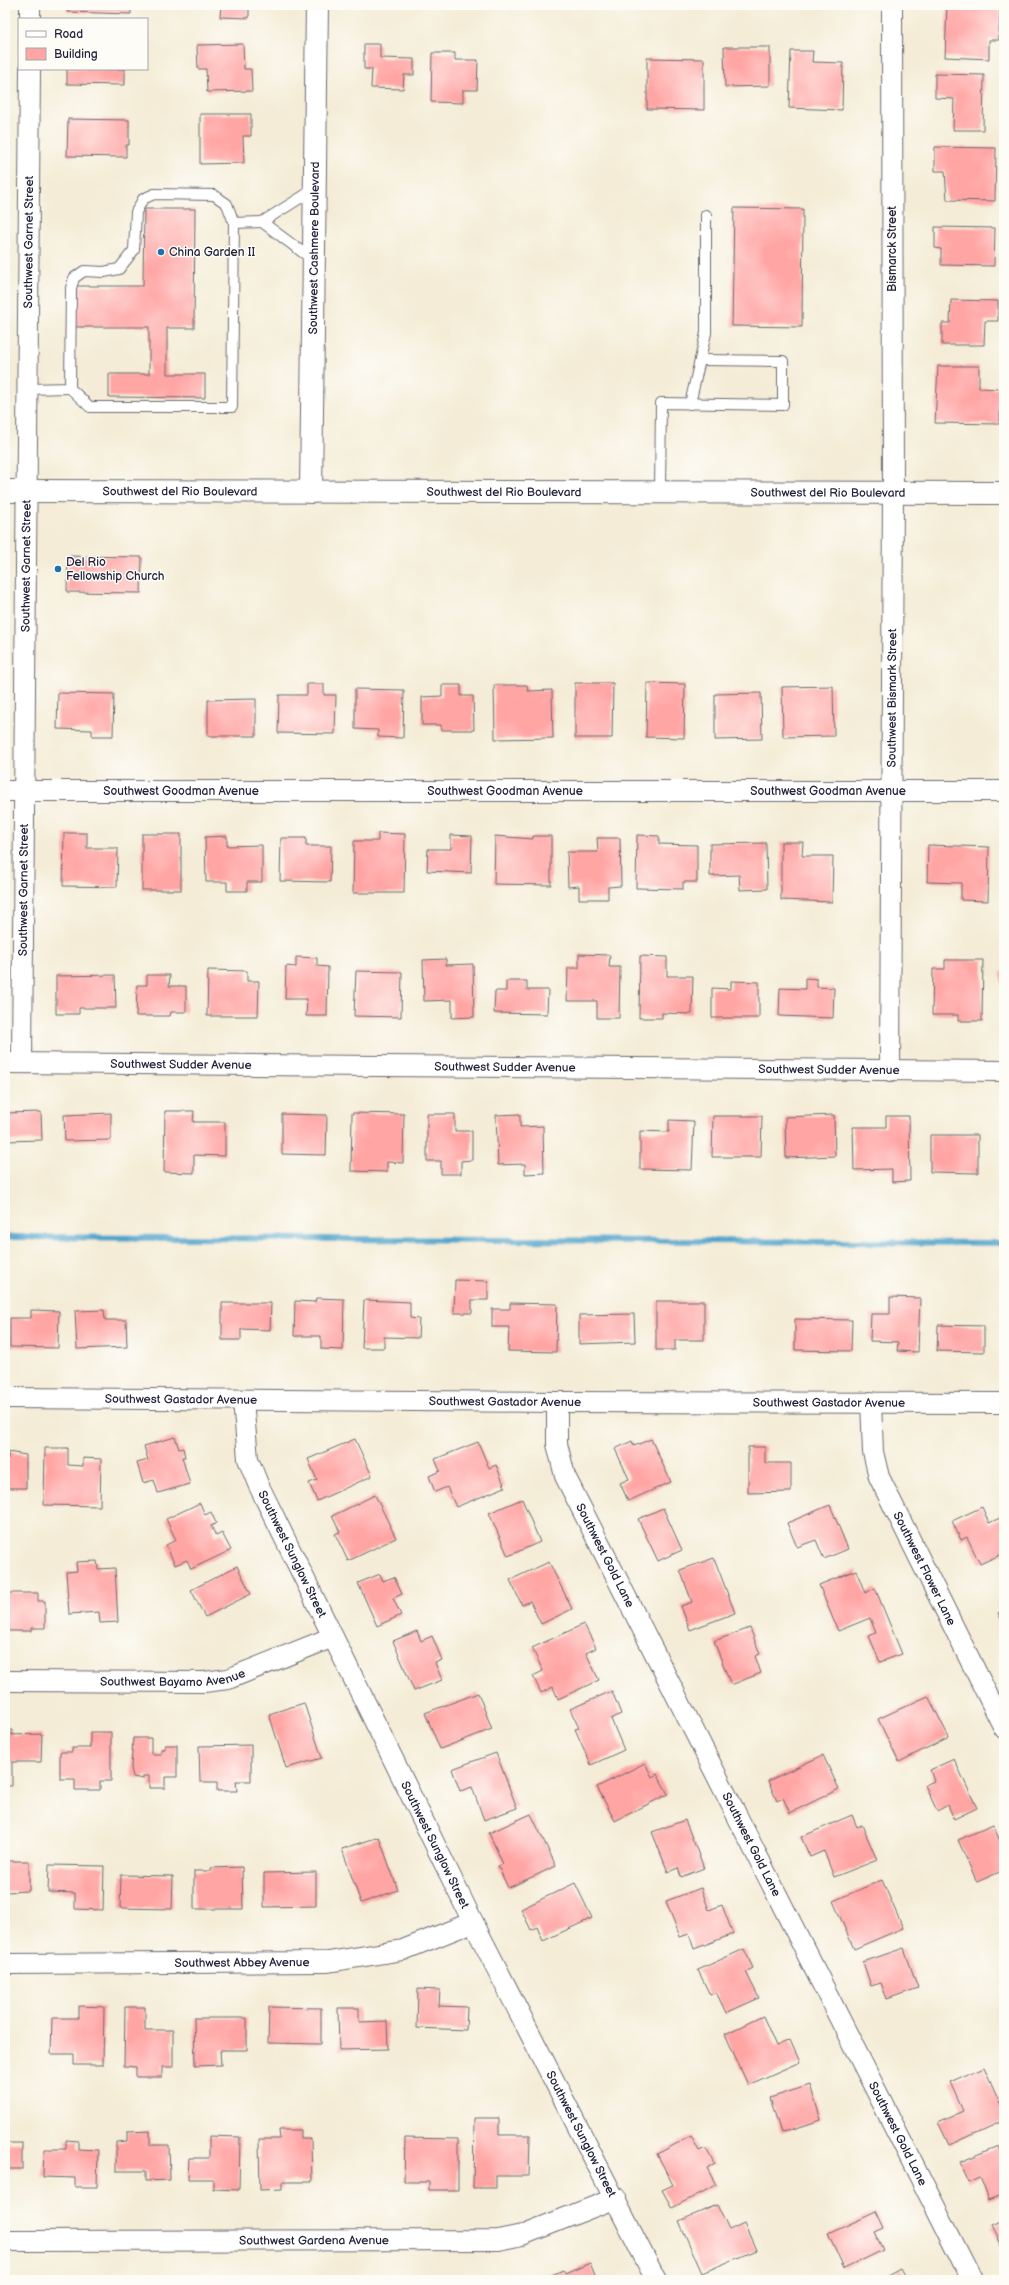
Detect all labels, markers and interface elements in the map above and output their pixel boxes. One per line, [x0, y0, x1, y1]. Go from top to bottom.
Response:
legend [18, 18, 148, 70]
text: Road [54, 27, 83, 42]
text: Building [54, 47, 98, 62]
street label: Southwest Cashmere Boulevard [306, 161, 323, 335]
street label: Southwest Garnet Street [21, 175, 37, 308]
street label: Bismarck Street [885, 206, 900, 292]
place label: China Garden II [169, 245, 255, 260]
marker: China Garden II [156, 247, 166, 257]
street label: Southwest del Rio Boulevard [102, 484, 258, 500]
street label: Southwest del Rio Boulevard [426, 485, 582, 500]
street label: Southwest del Rio Boulevard [750, 485, 906, 501]
street label: Southwest Garnet Street [18, 499, 35, 632]
place label: Del Rio Fellowship Church [66, 555, 165, 584]
marker: Del Rio Fellowship Church [53, 564, 63, 574]
street label: Southwest Bismark Street [885, 628, 900, 767]
street label: Southwest Goodman Avenue [103, 784, 259, 799]
street label: Southwest Goodman Avenue [427, 784, 583, 799]
street label: Southwest Goodman Avenue [750, 784, 906, 799]
street label: Southwest Garnet Street [16, 823, 32, 956]
street label: Southwest Sudder Avenue [110, 1057, 252, 1073]
street label: Southwest Sudder Avenue [434, 1059, 576, 1076]
street label: Southwest Sudder Avenue [758, 1062, 900, 1078]
street label: Southwest Gastador Avenue [105, 1392, 257, 1408]
street label: Southwest Gastador Avenue [429, 1394, 581, 1410]
street label: Southwest Gastador Avenue [753, 1395, 905, 1411]
street label: Southwest Sunglow Street [254, 1488, 330, 1620]
street label: Southwest Gold Lane [572, 1501, 637, 1610]
street label: Southwest Flower Lane [889, 1509, 959, 1628]
street label: Southwest Bayamo Avenue [100, 1666, 248, 1690]
street label: Southwest Sunglow Street [397, 1779, 472, 1911]
street label: Southwest Gold Lane [718, 1790, 784, 1899]
street label: Southwest Abbey Avenue [174, 1955, 310, 1971]
street label: Southwest Sunglow Street [542, 2068, 619, 2200]
street label: Southwest Gold Lane [865, 2079, 930, 2188]
street label: Southwest Gardena Avenue [239, 2233, 389, 2249]

